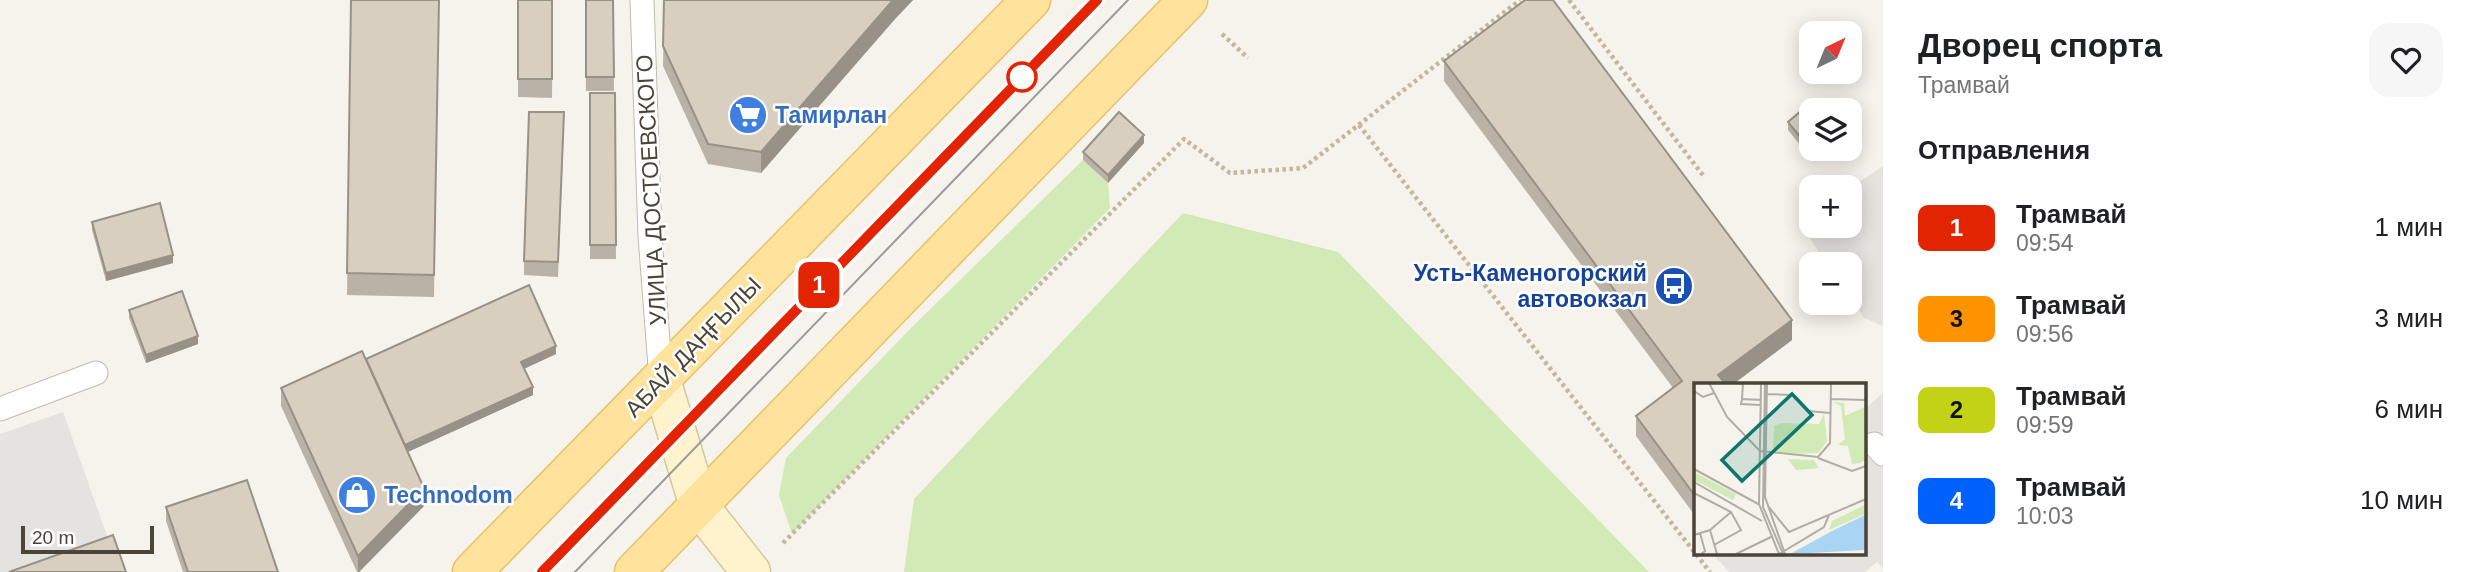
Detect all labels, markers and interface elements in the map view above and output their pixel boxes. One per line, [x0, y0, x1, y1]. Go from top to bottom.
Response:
north arrow [1799, 21, 1862, 84]
map controls [1799, 21, 1862, 315]
button: heart [2369, 23, 2443, 97]
text: Дворец спорта [1918, 27, 2162, 64]
street label: УЛИЦА ДОСТОЕВСКОГО [631, 54, 671, 326]
unlabelled marker [1007, 62, 1037, 92]
text: Трамвай [1918, 72, 2010, 98]
supermarket icon: Тамирлан [727, 94, 769, 136]
button: layers [1799, 98, 1862, 161]
place label: Тамирлан [775, 102, 887, 128]
text: Отправления [1918, 135, 2090, 165]
button: + [1799, 175, 1862, 238]
text: Трамвай [2016, 199, 2127, 229]
text: 1 мин [2375, 212, 2443, 242]
text: 1 [1950, 214, 1963, 241]
text: 09:54 [2016, 230, 2074, 256]
button: − [1799, 252, 1862, 315]
place label: Усть-Каменогорский автовокзал [1413, 260, 1647, 312]
line badge: 1 [796, 262, 842, 308]
bus stop icon: Усть-Каменогорский автовокзал [1653, 265, 1695, 307]
street label: АБАЙ ДАҢҒЫЛЫ [619, 271, 766, 422]
text: 1 [812, 271, 826, 298]
text: Трамвай [2016, 290, 2127, 320]
text: 3 мин [2375, 303, 2443, 333]
text: 3 [1950, 305, 1963, 332]
text: 09:56 [2016, 321, 2074, 347]
text: Трамвай [2016, 381, 2127, 411]
inset map [1694, 383, 1866, 554]
text: 6 мин [2375, 394, 2443, 424]
text: 2 [1950, 396, 1963, 423]
text: 09:59 [2016, 412, 2074, 438]
text: Трамвай [2016, 472, 2127, 502]
shop icon: Technodom [336, 474, 378, 516]
place label: Technodom [384, 482, 513, 508]
text: 10 мин [2360, 485, 2443, 515]
text: 4 [1950, 487, 1963, 514]
text: 10:03 [2016, 503, 2074, 529]
scale bar [21, 523, 154, 555]
text: 20 m [32, 527, 74, 548]

